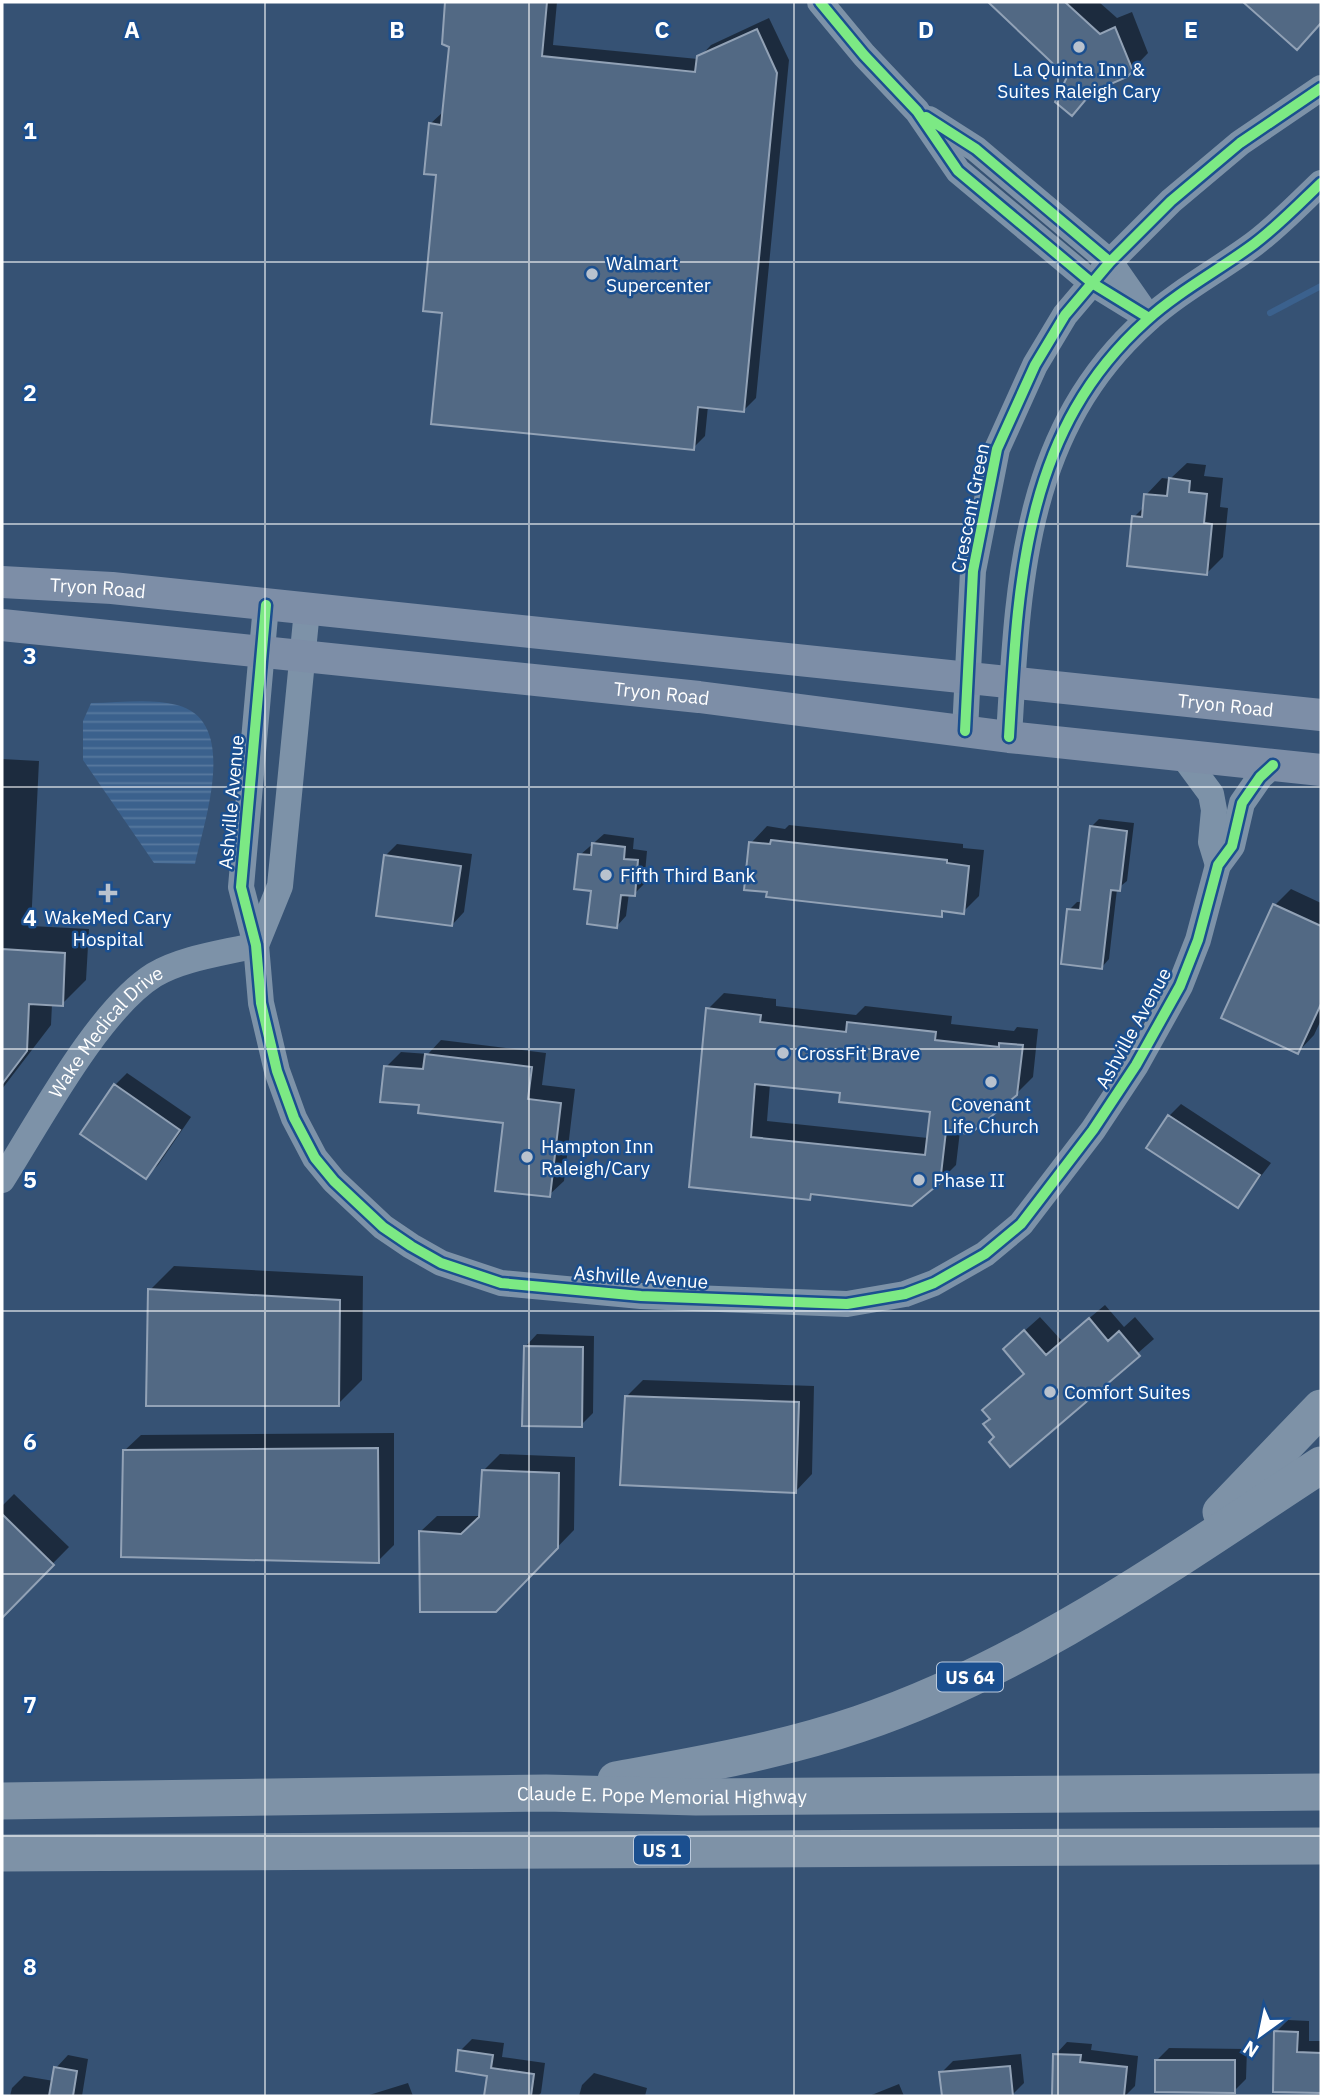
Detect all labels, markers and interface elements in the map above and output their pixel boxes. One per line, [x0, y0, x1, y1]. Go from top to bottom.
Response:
text: A [124, 14, 140, 44]
text: B [389, 14, 405, 44]
text: C [655, 14, 670, 44]
text: D [918, 14, 934, 44]
text: E [1184, 14, 1198, 44]
marker: La Quinta Inn & Suites Raleigh Cary [1071, 39, 1087, 55]
place label: La Quinta Inn & Suites Raleigh Cary [997, 57, 1161, 103]
text: 1 [23, 115, 37, 145]
place label: Walmart Supercenter [606, 251, 711, 297]
marker: Walmart Supercenter [584, 266, 600, 282]
text: 2 [23, 377, 37, 407]
street label: Crescent Green [946, 441, 994, 575]
street label: Tryon Road [49, 573, 147, 603]
text: 3 [23, 640, 37, 670]
street label: Tryon Road [612, 676, 711, 710]
street label: Tryon Road [1177, 688, 1275, 722]
street label: Ashville Avenue [213, 734, 249, 870]
place label: Fifth Third Bank [620, 863, 756, 887]
marker: Fifth Third Bank [598, 867, 614, 883]
marker: WakeMed Cary Hospital [98, 883, 118, 903]
text: 4 [23, 902, 37, 932]
place label: WakeMed Cary Hospital [45, 905, 172, 951]
street label: Wake Medical Drive [43, 960, 167, 1102]
street label: Ashville Avenue [1090, 963, 1176, 1093]
place label: CrossFit Brave [797, 1041, 920, 1065]
marker: CrossFit Brave [775, 1045, 791, 1061]
marker: Covenant Life Church [983, 1074, 999, 1090]
place label: Covenant Life Church [943, 1092, 1039, 1138]
place label: Hampton Inn Raleigh/Cary [541, 1134, 654, 1180]
marker: Hampton Inn Raleigh/Cary [519, 1149, 535, 1165]
text: 5 [23, 1164, 37, 1194]
place label: Phase II [933, 1168, 1005, 1192]
marker: Phase II [911, 1172, 927, 1188]
street label: Ashville Avenue [573, 1260, 709, 1294]
place label: Comfort Suites [1064, 1380, 1191, 1404]
marker: Comfort Suites [1042, 1384, 1058, 1400]
text: 6 [23, 1426, 37, 1456]
road number: US 64 [937, 1662, 1003, 1692]
text: 7 [23, 1689, 37, 1719]
street label: Claude E. Pope Memorial Highway [517, 1781, 807, 1809]
road number: US 1 [634, 1836, 690, 1864]
text: 8 [23, 1951, 37, 1981]
north arrow [1225, 2000, 1295, 2070]
text: N [1238, 2035, 1263, 2063]

